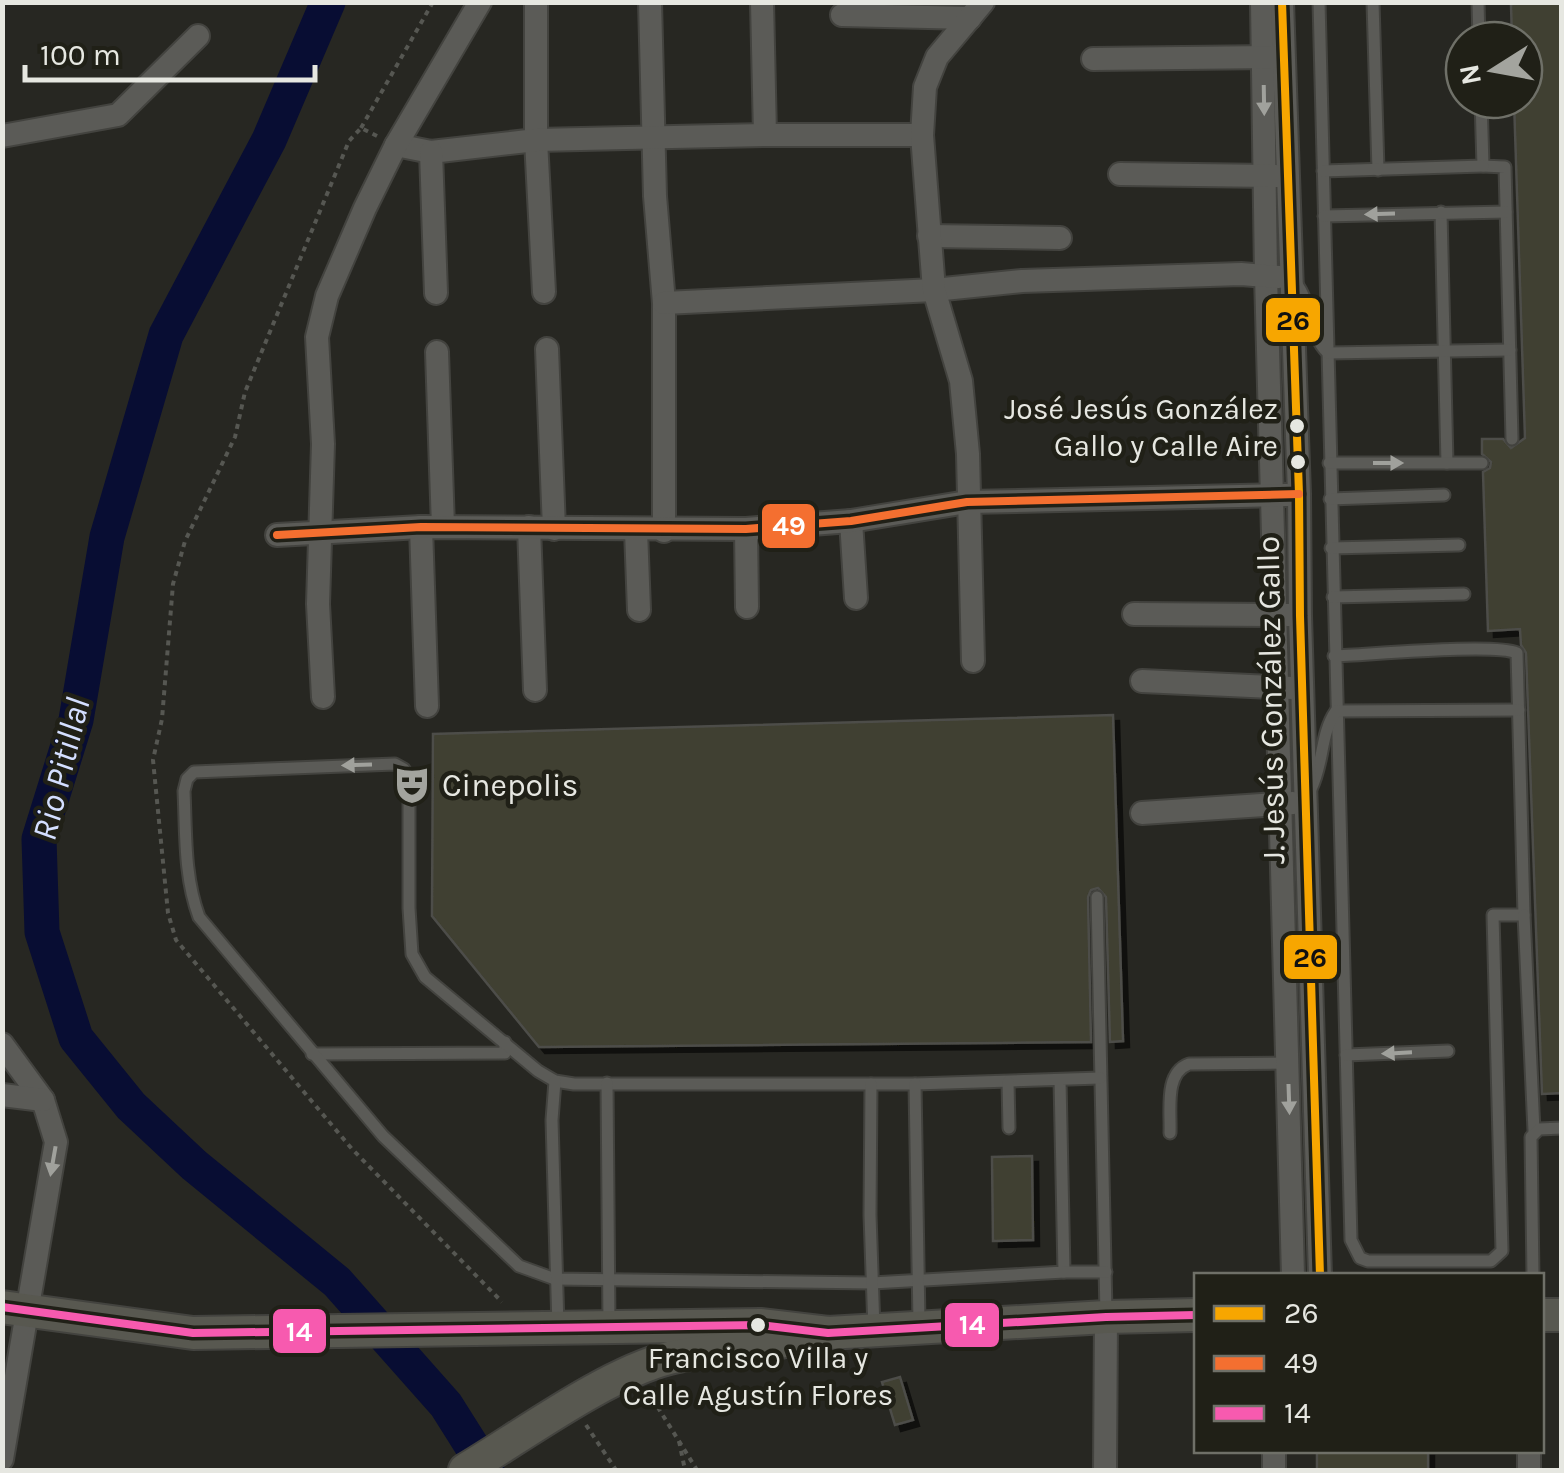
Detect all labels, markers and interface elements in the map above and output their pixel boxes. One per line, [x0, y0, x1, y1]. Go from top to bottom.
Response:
scale bar [25, 20, 315, 82]
north arrow [1444, 20, 1544, 120]
text: 100 m [40, 37, 121, 73]
text: N [1452, 62, 1488, 88]
one-way arrow [1256, 84, 1272, 116]
one-way arrow [1364, 207, 1396, 223]
line badge: 26 [1264, 296, 1322, 344]
text: 26 [1276, 304, 1310, 337]
place label: José Jesús González Gallo y Calle Aire [1004, 391, 1278, 464]
marker: José Jesús González Gallo y Calle Aire [1287, 416, 1307, 436]
unlabelled marker [1288, 452, 1308, 472]
one-way arrow [1372, 455, 1404, 471]
line badge: 49 [760, 502, 817, 550]
text: 49 [772, 509, 806, 542]
street label: J. Jesús González Gallo [1250, 536, 1292, 864]
water label: Rio Pitillal [23, 693, 99, 845]
one-way arrow [341, 758, 372, 774]
theatre icon: Cinepolis [391, 764, 433, 806]
place label: Cinepolis [442, 767, 578, 804]
line badge: 26 [1282, 933, 1339, 981]
text: 26 [1293, 941, 1327, 974]
one-way arrow [1380, 1045, 1412, 1061]
one-way arrow [1282, 1084, 1298, 1116]
one-way arrow [45, 1146, 60, 1177]
legend [1194, 1273, 1544, 1453]
text: 26 [1284, 1295, 1319, 1331]
line badge: 14 [943, 1301, 1001, 1349]
line badge: 14 [271, 1307, 328, 1355]
text: 14 [959, 1308, 986, 1341]
text: 14 [286, 1315, 313, 1348]
marker: Francisco Villa y Calle Agustín Flores [748, 1315, 768, 1335]
place label: Francisco Villa y Calle Agustín Flores [623, 1340, 893, 1413]
text: 49 [1284, 1345, 1318, 1381]
text: 14 [1284, 1395, 1311, 1431]

